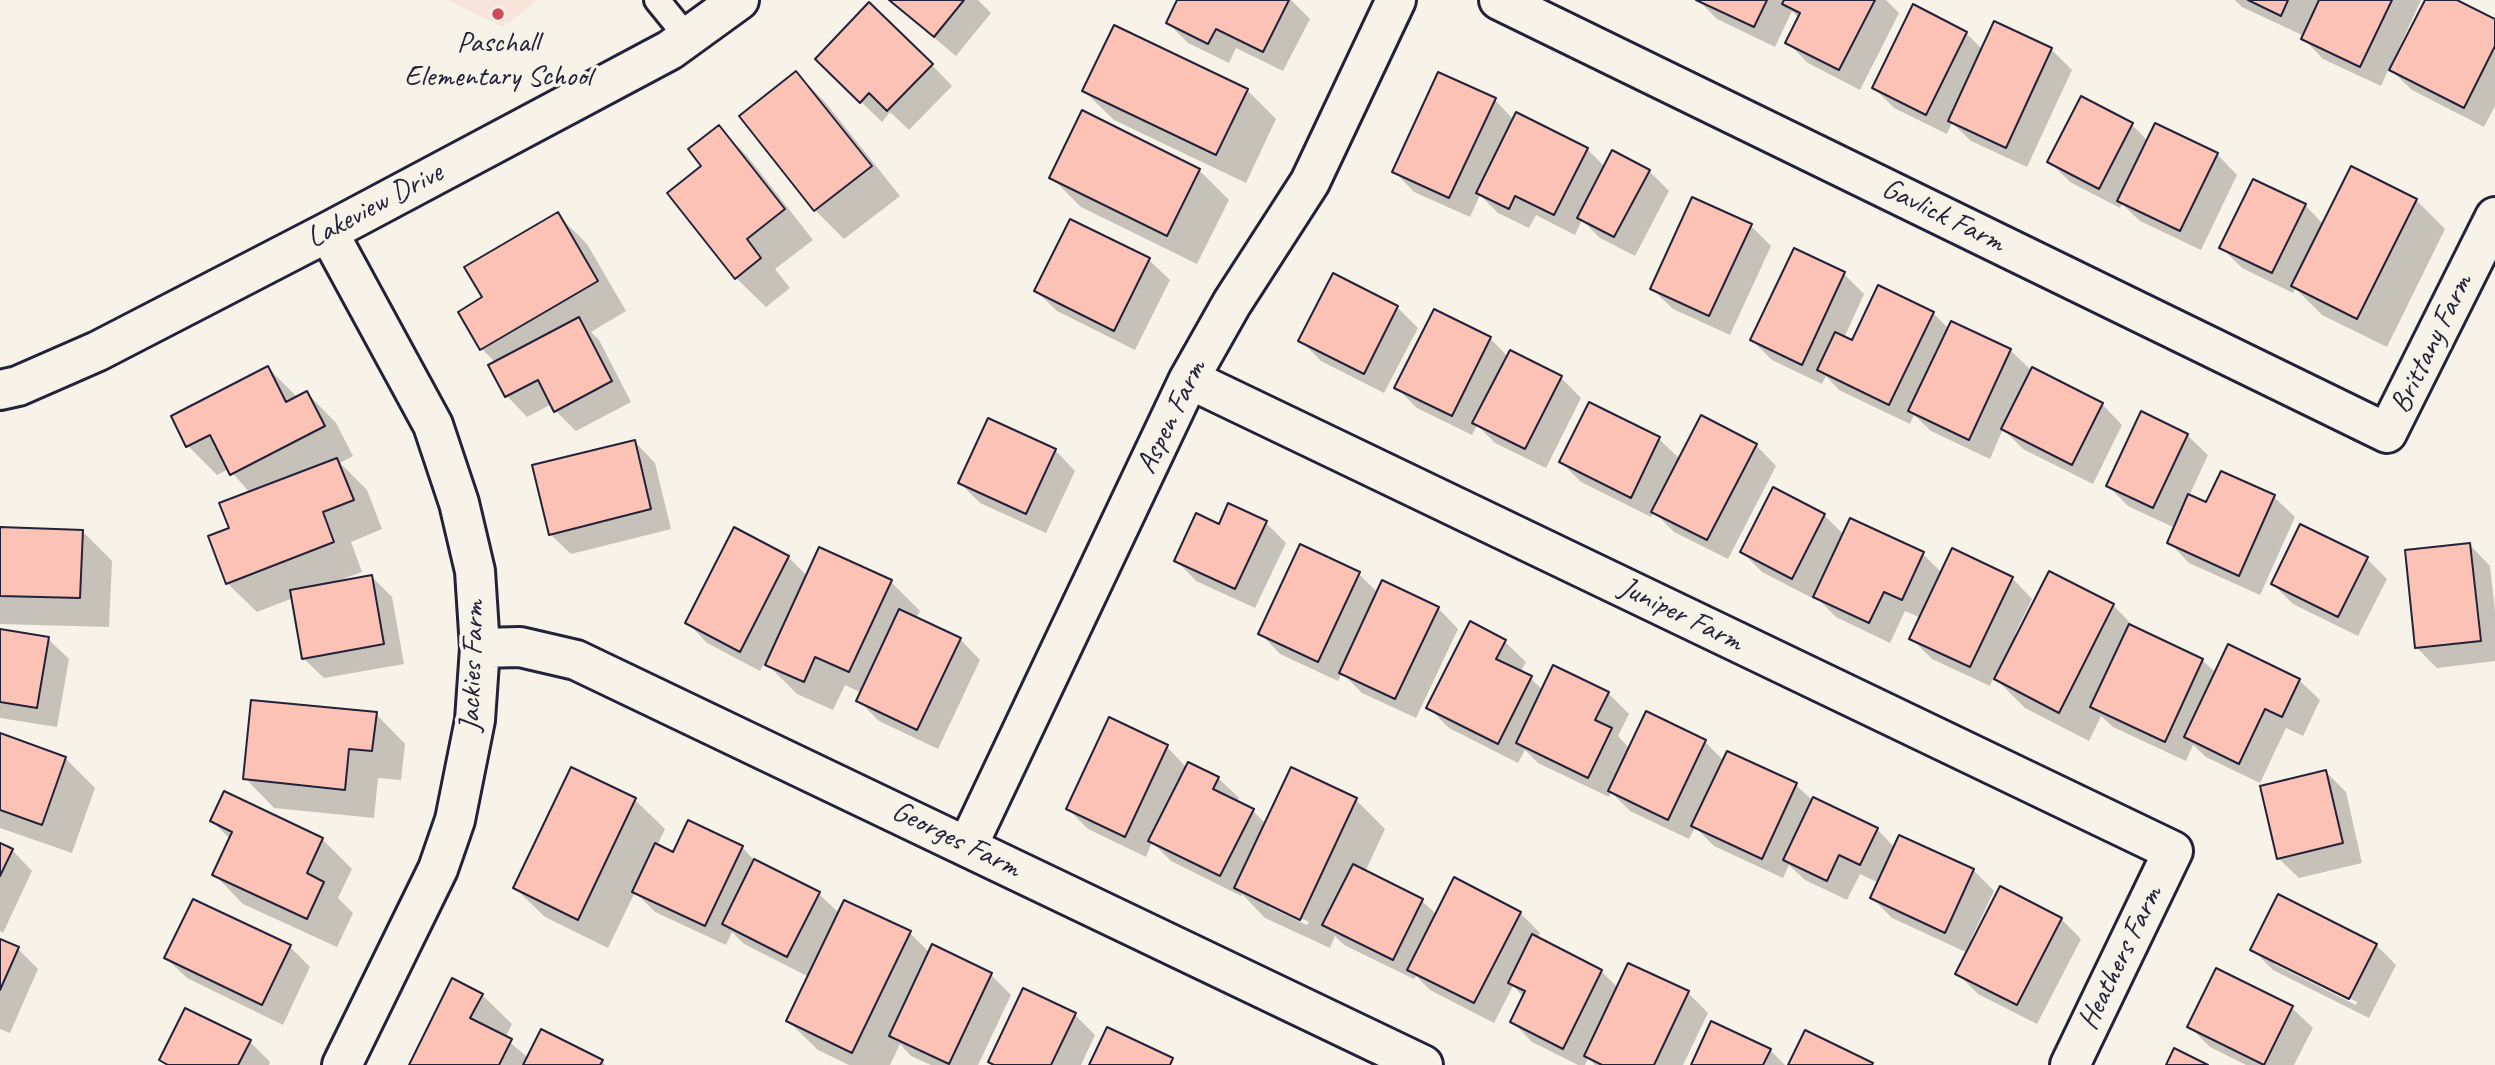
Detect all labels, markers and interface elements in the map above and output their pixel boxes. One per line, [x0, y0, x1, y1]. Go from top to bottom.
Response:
marker: Paschall Elementary School [490, 6, 506, 22]
place label: Paschall Elementary School [404, 25, 592, 96]
street label: Lakeview Drive [301, 155, 449, 257]
street label: Gavlick Farm [1876, 171, 2010, 261]
street label: Brittany Farm [2383, 269, 2481, 419]
street label: Aspen Farm [1129, 354, 1215, 480]
street label: Juniper Farm [1613, 570, 1749, 660]
street label: Jackies Farm [453, 600, 493, 732]
street label: Georges Farm [886, 793, 1026, 887]
street label: Heathers Farm [2071, 880, 2171, 1036]

